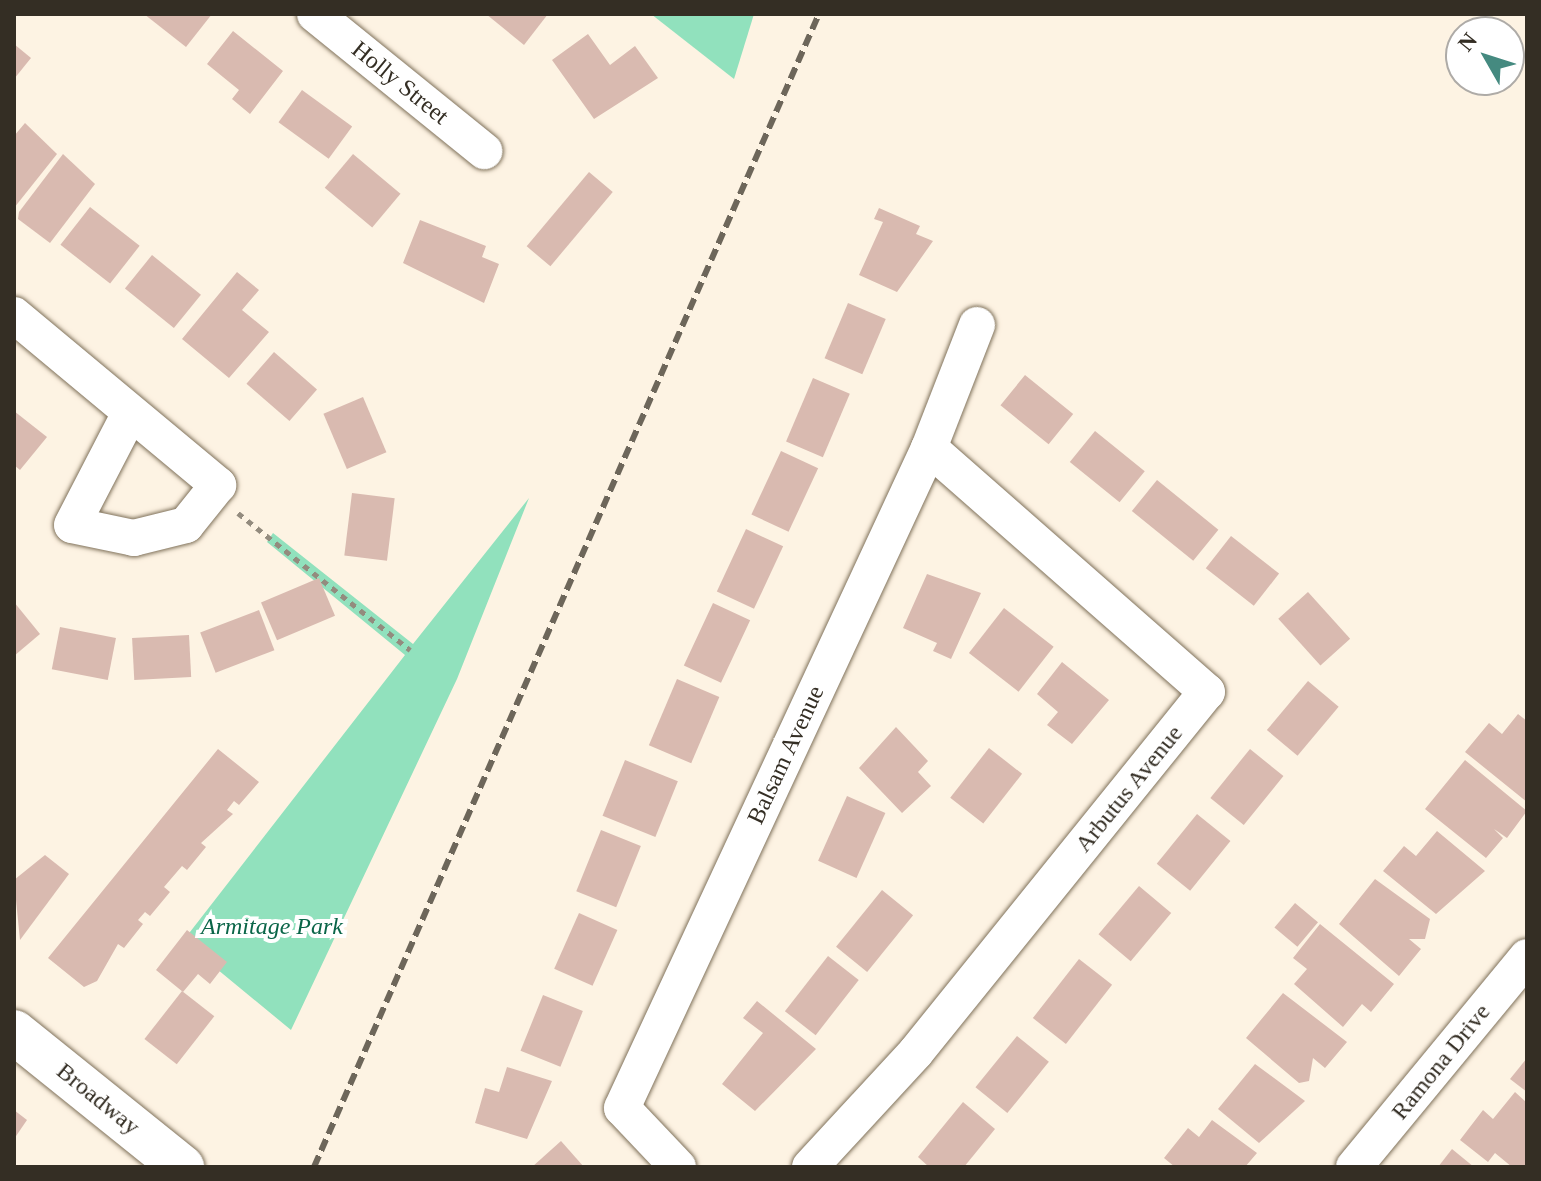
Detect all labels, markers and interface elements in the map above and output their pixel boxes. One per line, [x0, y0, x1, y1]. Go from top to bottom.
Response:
north arrow [1445, 16, 1525, 96]
text: N [1453, 28, 1482, 56]
street label: Holly Street [346, 35, 454, 131]
street label: Balsam Avenue [741, 681, 831, 829]
street label: Arbutus Avenue [1069, 719, 1189, 859]
park label: Armitage Park [201, 913, 343, 941]
street label: Ramona Drive [1386, 998, 1496, 1126]
street label: Broadway [51, 1057, 145, 1141]

